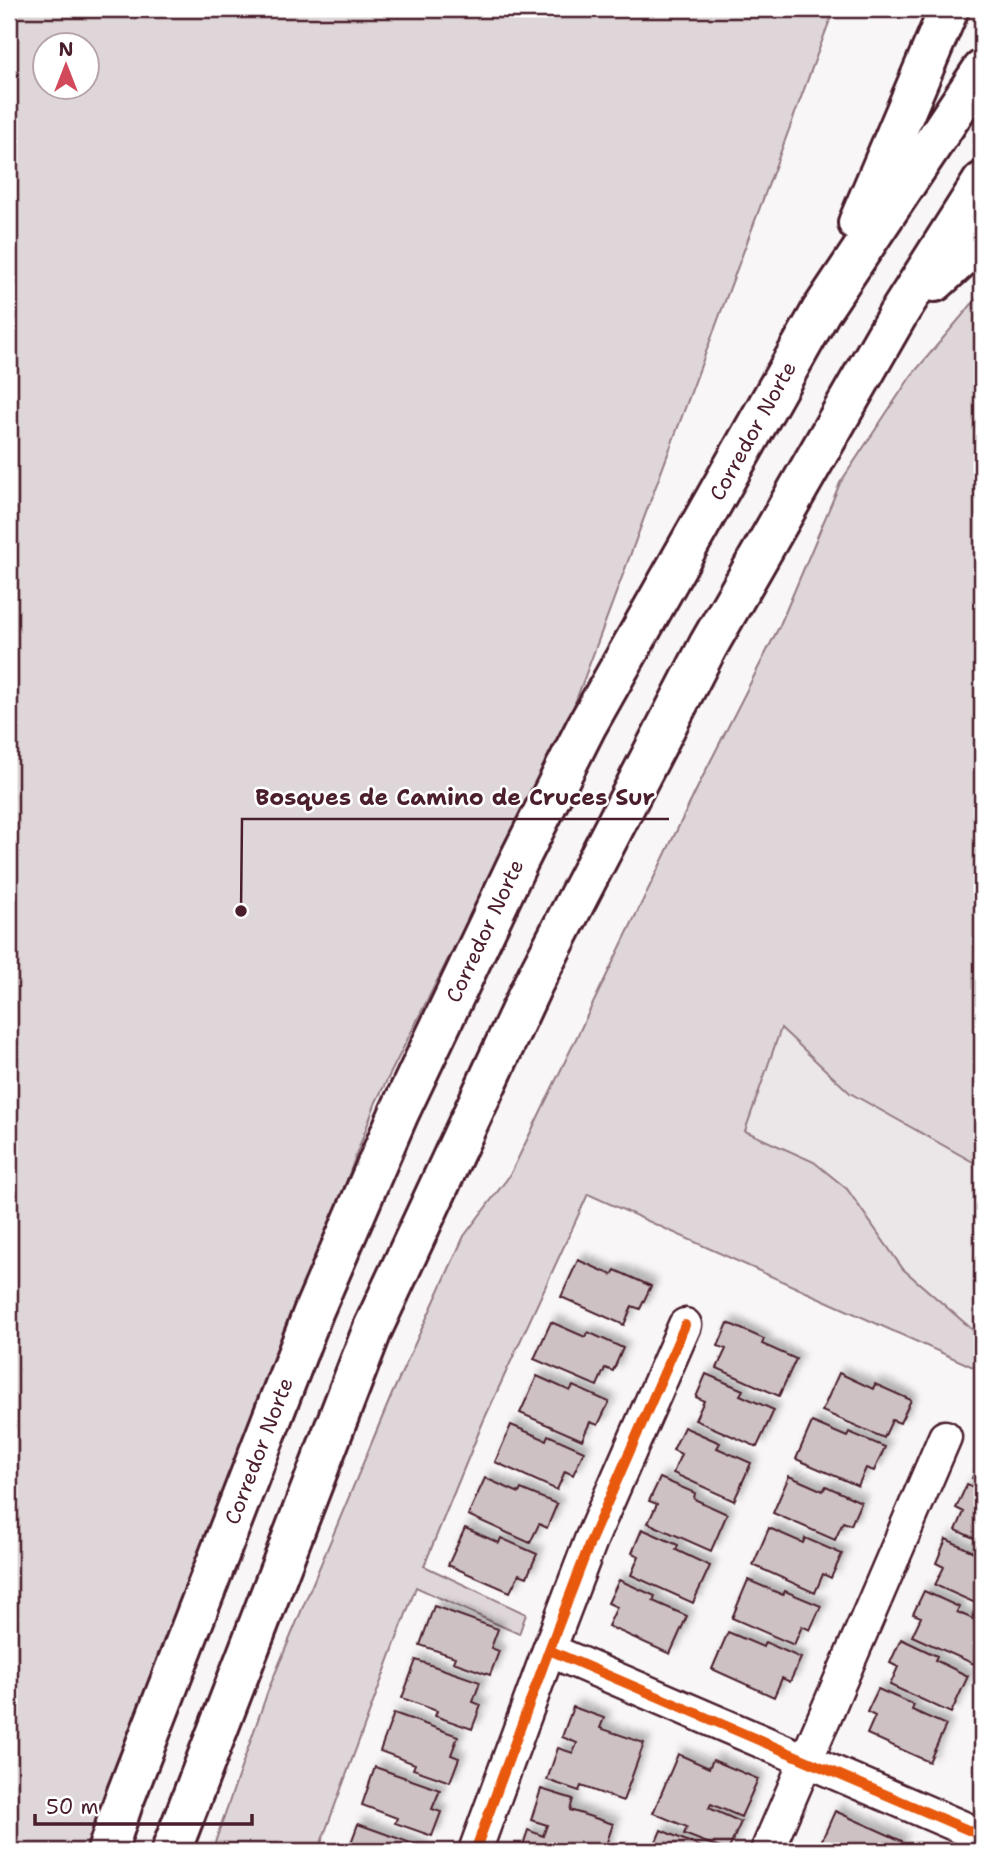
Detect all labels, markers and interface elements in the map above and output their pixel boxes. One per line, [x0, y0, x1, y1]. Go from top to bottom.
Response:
north arrow [32, 32, 102, 102]
text: N [58, 37, 74, 62]
street label: Corredor Norte [703, 356, 803, 506]
callout: Bosques de Camino de Cruces Sur [242, 775, 669, 819]
text: Bosques de Camino de Cruces Sur [255, 782, 655, 812]
street label: Corredor Norte [440, 855, 530, 1007]
street label: Corredor Norte [218, 1374, 300, 1528]
scale bar [35, 1783, 252, 1827]
text: 50 m [46, 1793, 99, 1821]

